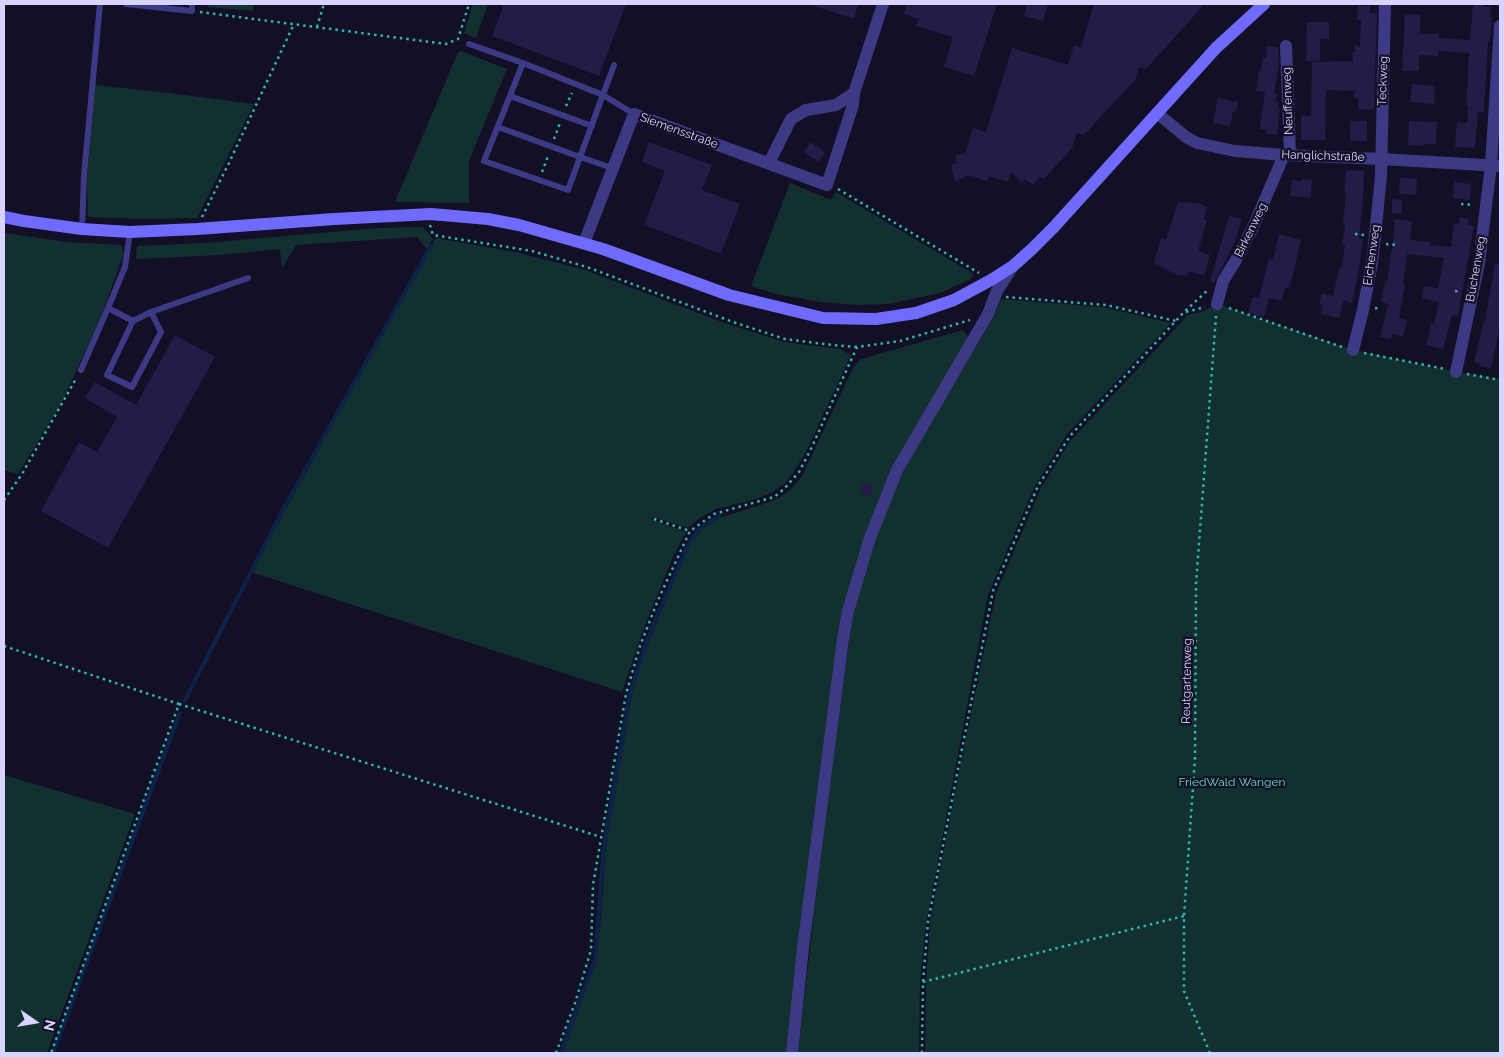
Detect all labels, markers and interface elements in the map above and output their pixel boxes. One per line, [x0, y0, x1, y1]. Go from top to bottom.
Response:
street label: Teckweg [1375, 56, 1391, 106]
street label: Neuffenweg [1280, 67, 1296, 135]
street label: Siemensstraße [638, 110, 720, 152]
street label: Hanglichstraße [1281, 147, 1365, 165]
street label: Birkenweg [1232, 200, 1270, 260]
street label: Eichenweg [1361, 224, 1383, 286]
street label: Buchenweg [1463, 235, 1489, 303]
street label: Reutgartenweg [1179, 638, 1195, 724]
park label: FriedWald Wangen [1178, 775, 1286, 789]
north arrow [10, 997, 60, 1047]
text: N [41, 1018, 59, 1032]

